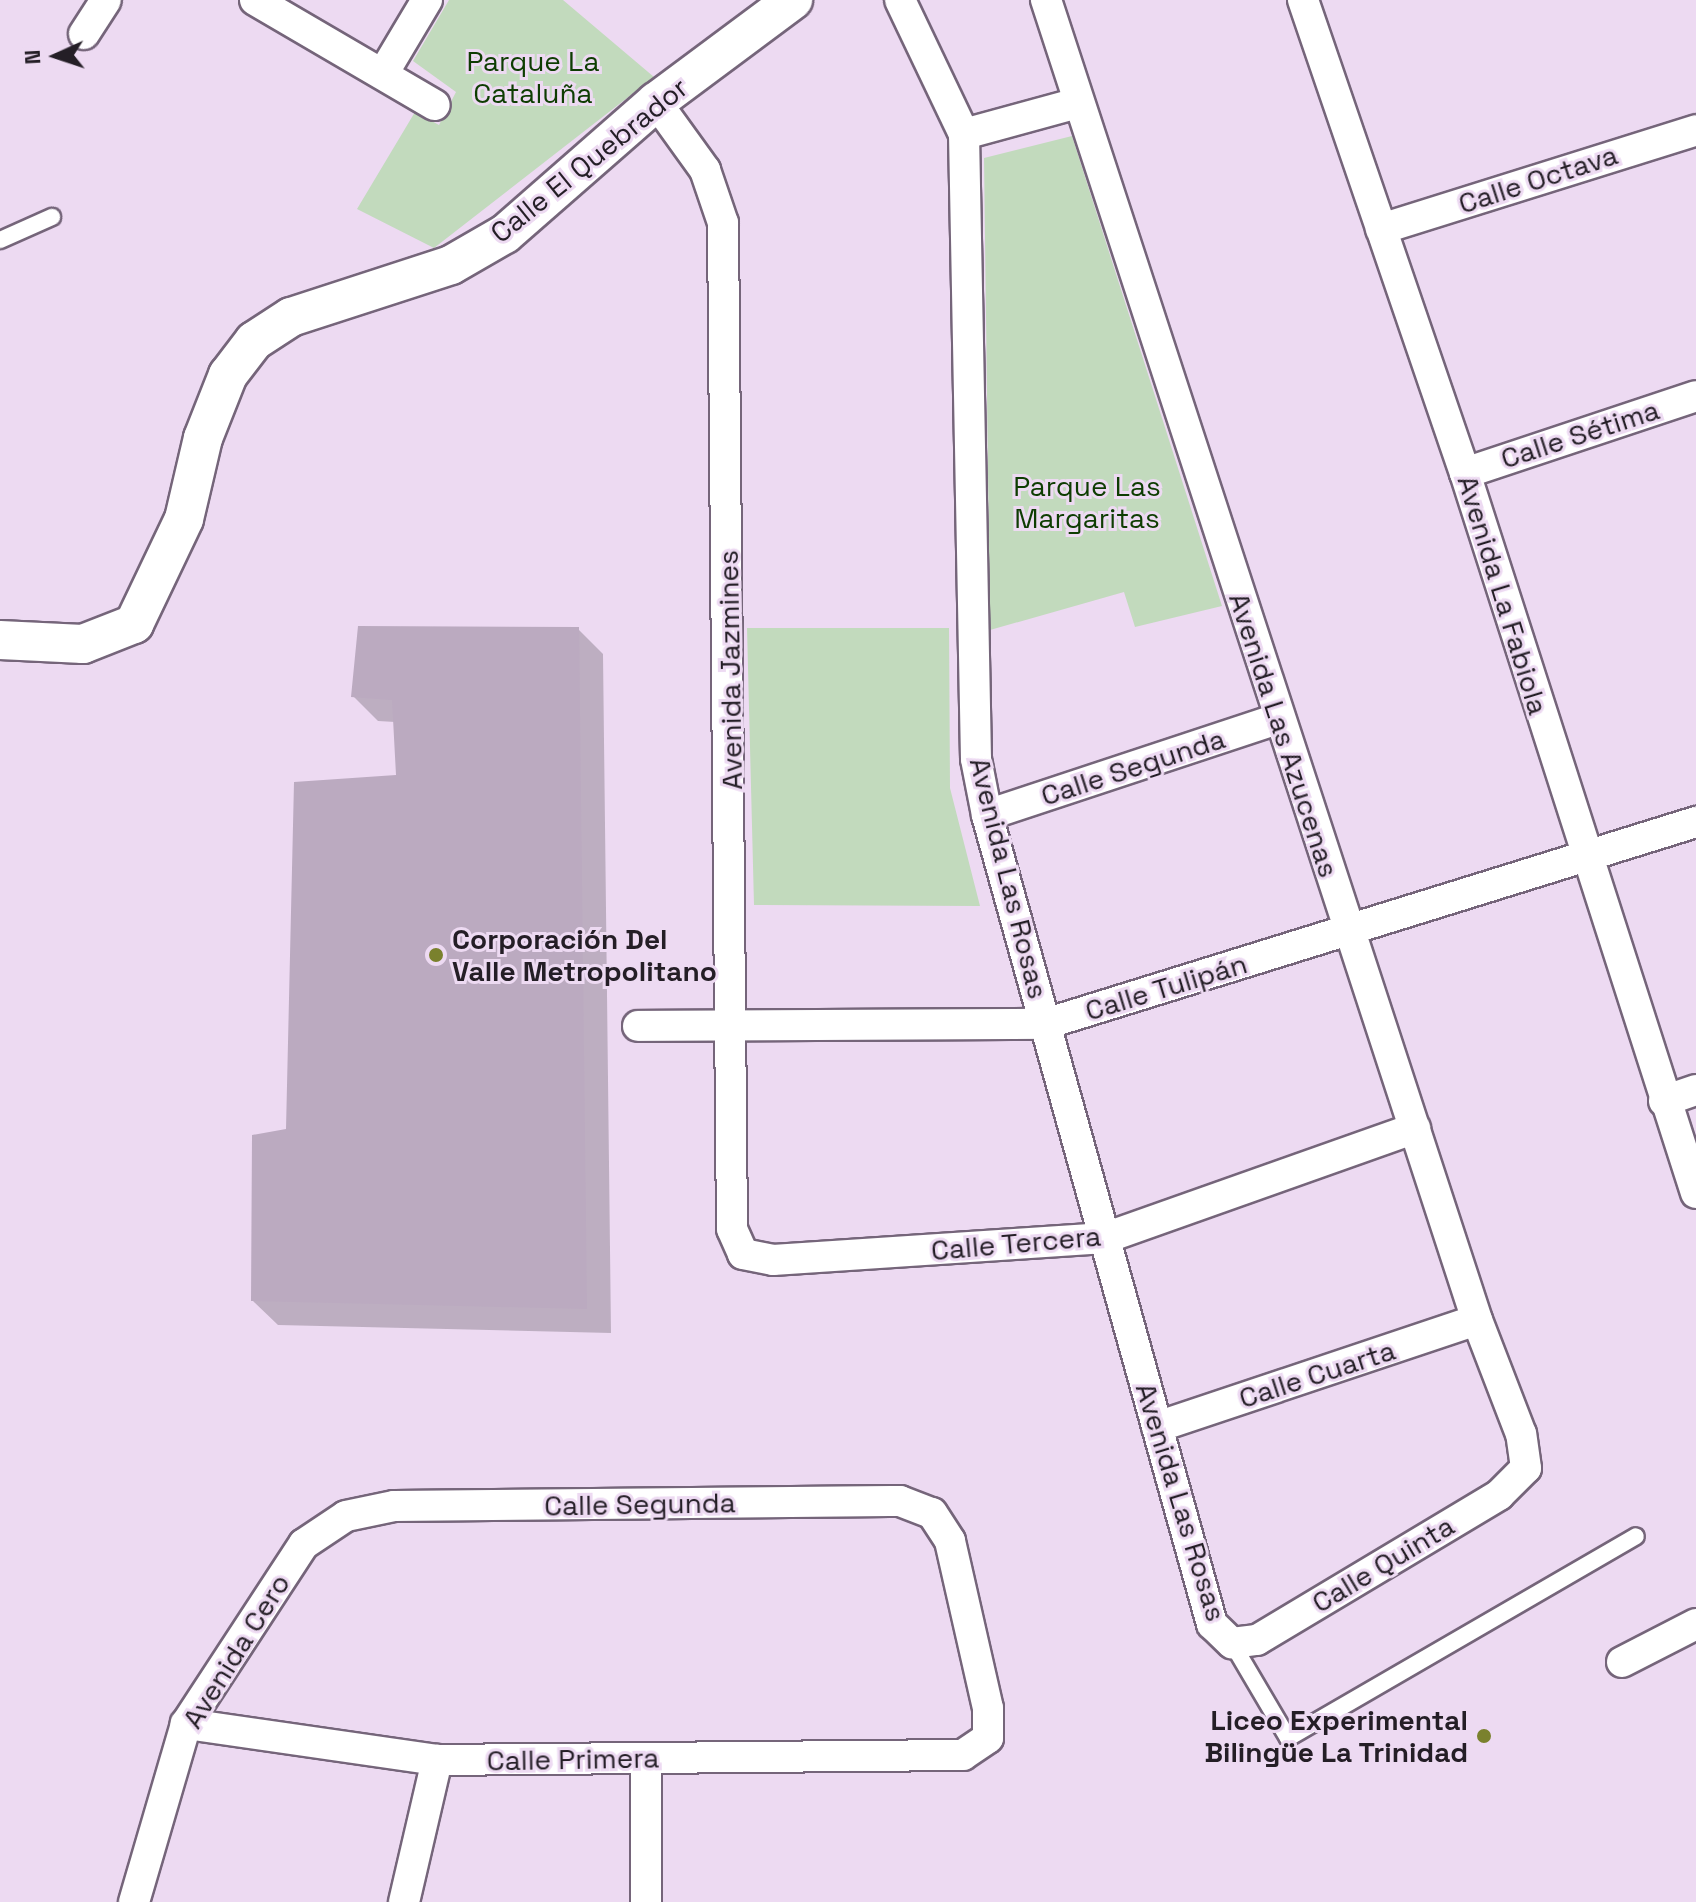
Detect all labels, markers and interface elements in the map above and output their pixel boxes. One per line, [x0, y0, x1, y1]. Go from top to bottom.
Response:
north arrow [16, 16, 96, 96]
park label: Parque La Cataluña [467, 44, 599, 110]
text: N [18, 49, 46, 65]
street label: Calle El Quebrador [484, 70, 694, 250]
street label: Calle Octava [1454, 137, 1622, 221]
street label: Calle Sétima [1496, 393, 1664, 475]
park label: Parque Las Margaritas [1013, 469, 1161, 535]
street label: Avenida La Fabiola [1451, 471, 1555, 719]
street label: Avenida Jazmines [711, 550, 749, 790]
street label: Avenida Las Azucenas [1222, 588, 1346, 882]
street label: Calle Segunda [1037, 721, 1229, 813]
street label: Avenida Las Rosas [963, 754, 1055, 1002]
place label: Corporación Del Valle Metropolitano [452, 922, 717, 988]
marker: Corporación Del Valle Metropolitano [427, 946, 445, 964]
street label: Calle Tulipán [1081, 946, 1251, 1028]
street label: Calle Tercera [929, 1219, 1103, 1267]
street label: Calle Cuarta [1235, 1333, 1399, 1415]
street label: Avenida Las Rosas [1129, 1379, 1233, 1625]
street label: Calle Segunda [544, 1486, 736, 1522]
street label: Calle Quinta [1306, 1508, 1460, 1620]
street label: Avenida Cero [175, 1568, 297, 1734]
place label: Liceo Experimental Bilingüe La Trinidad [1204, 1703, 1468, 1769]
marker: Liceo Experimental Bilingüe La Trinidad [1475, 1727, 1493, 1745]
street label: Calle Primera [486, 1741, 660, 1777]

